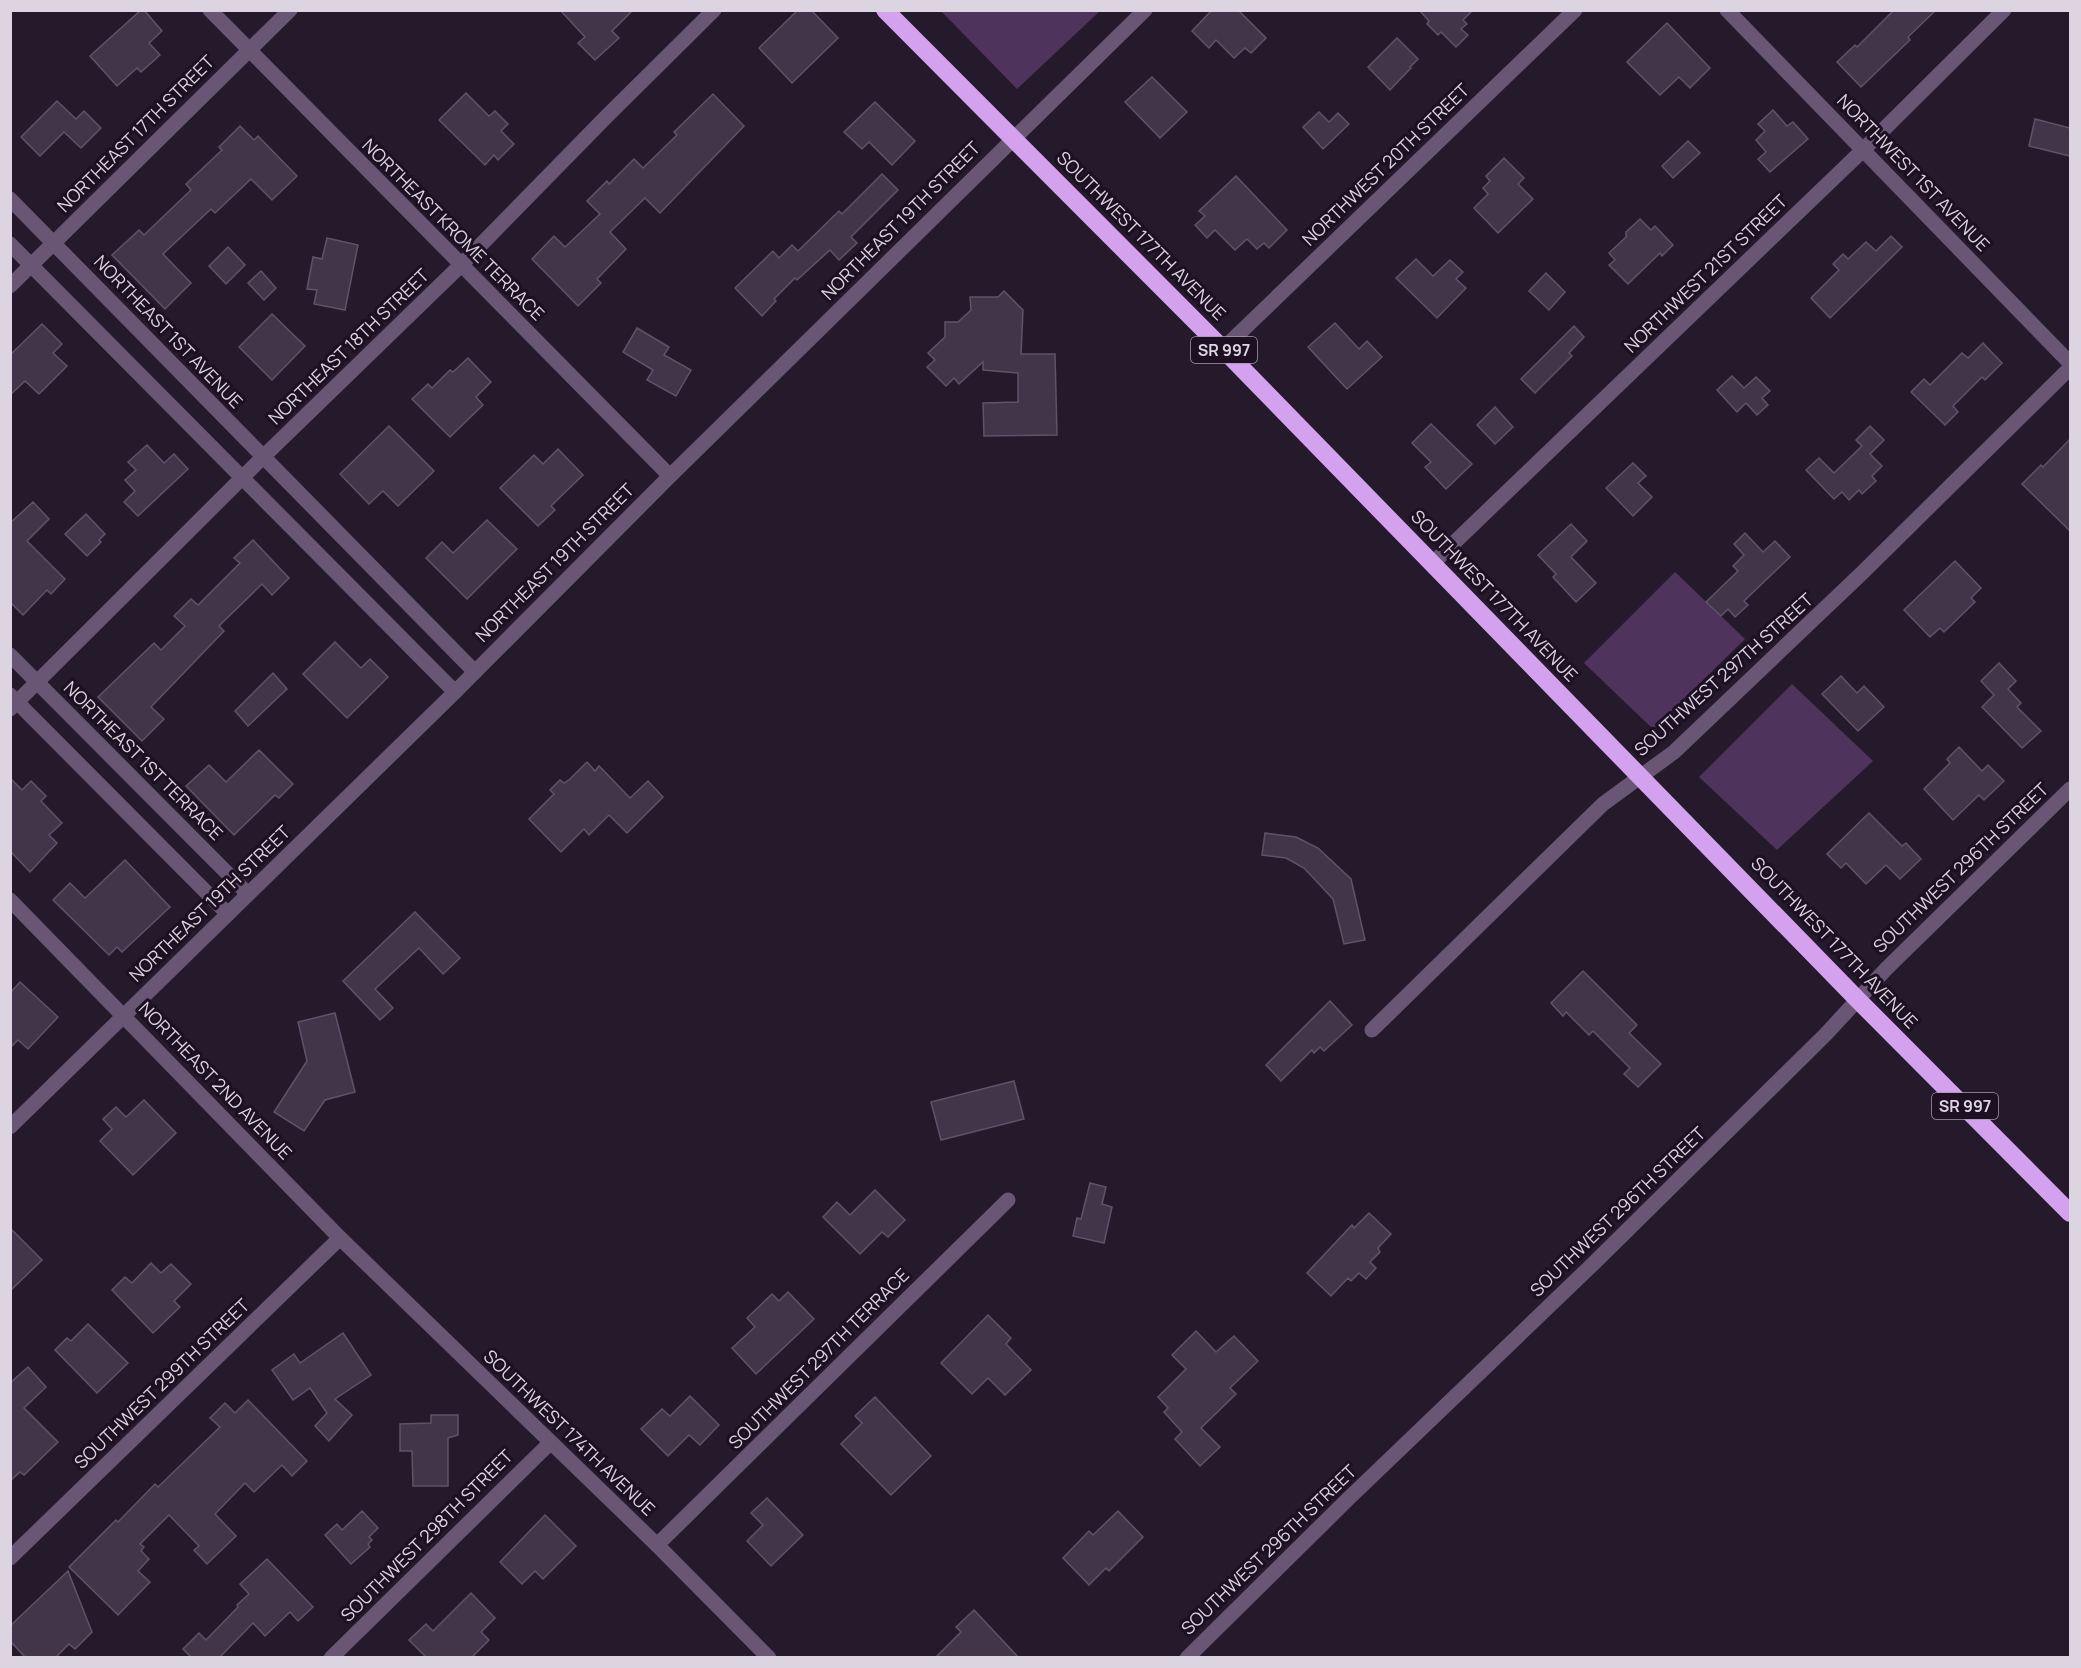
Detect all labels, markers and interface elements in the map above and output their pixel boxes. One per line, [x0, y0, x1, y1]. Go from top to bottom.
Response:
street label: NORTHEAST 17TH STREET [51, 49, 219, 217]
street label: NORTHWEST 20TH STREET [1297, 78, 1474, 251]
street label: NORTHWEST 1ST AVENUE [1832, 89, 1995, 256]
street label: NORTHEAST KROME TERRACE [358, 133, 550, 325]
street label: NORTHEAST 19TH STREET [816, 136, 985, 305]
street label: SOUTHWEST 177TH AVENUE [1052, 145, 1232, 325]
street label: NORTHWEST 21ST STREET [1619, 189, 1792, 358]
street label: NORTHEAST 1ST AVENUE [89, 249, 248, 413]
street label: NORTHEAST 18TH STREET [263, 263, 434, 429]
road number: SR 997 [1191, 337, 1257, 363]
street label: NORTHEAST 19TH STREET [470, 478, 639, 647]
street label: SOUTHWEST 177TH AVENUE [1406, 504, 1583, 686]
street label: SOUTHWEST 297TH STREET [1629, 587, 1818, 761]
street label: NORTHEAST 1ST TERRACE [59, 676, 228, 845]
street label: SOUTHWEST 296TH STREET [1867, 777, 2053, 958]
street label: NORTHEAST 19TH STREET [124, 820, 295, 987]
street label: SOUTHWEST 177TH AVENUE [1746, 851, 1923, 1033]
street label: NORTHEAST 2ND AVENUE [134, 996, 298, 1164]
road number: SR 997 [1932, 1093, 1998, 1119]
street label: SOUTHWEST 296TH STREET [1524, 1121, 1710, 1302]
street label: SOUTHWEST 297TH TERRACE [723, 1263, 914, 1454]
street label: SOUTHWEST 299TH STREET [68, 1293, 254, 1474]
street label: SOUTHWEST 174TH AVENUE [479, 1344, 661, 1521]
street label: SOUTHWEST 298TH STREET [335, 1444, 518, 1627]
street label: SOUTHWEST 296TH STREET [1175, 1459, 1361, 1640]

